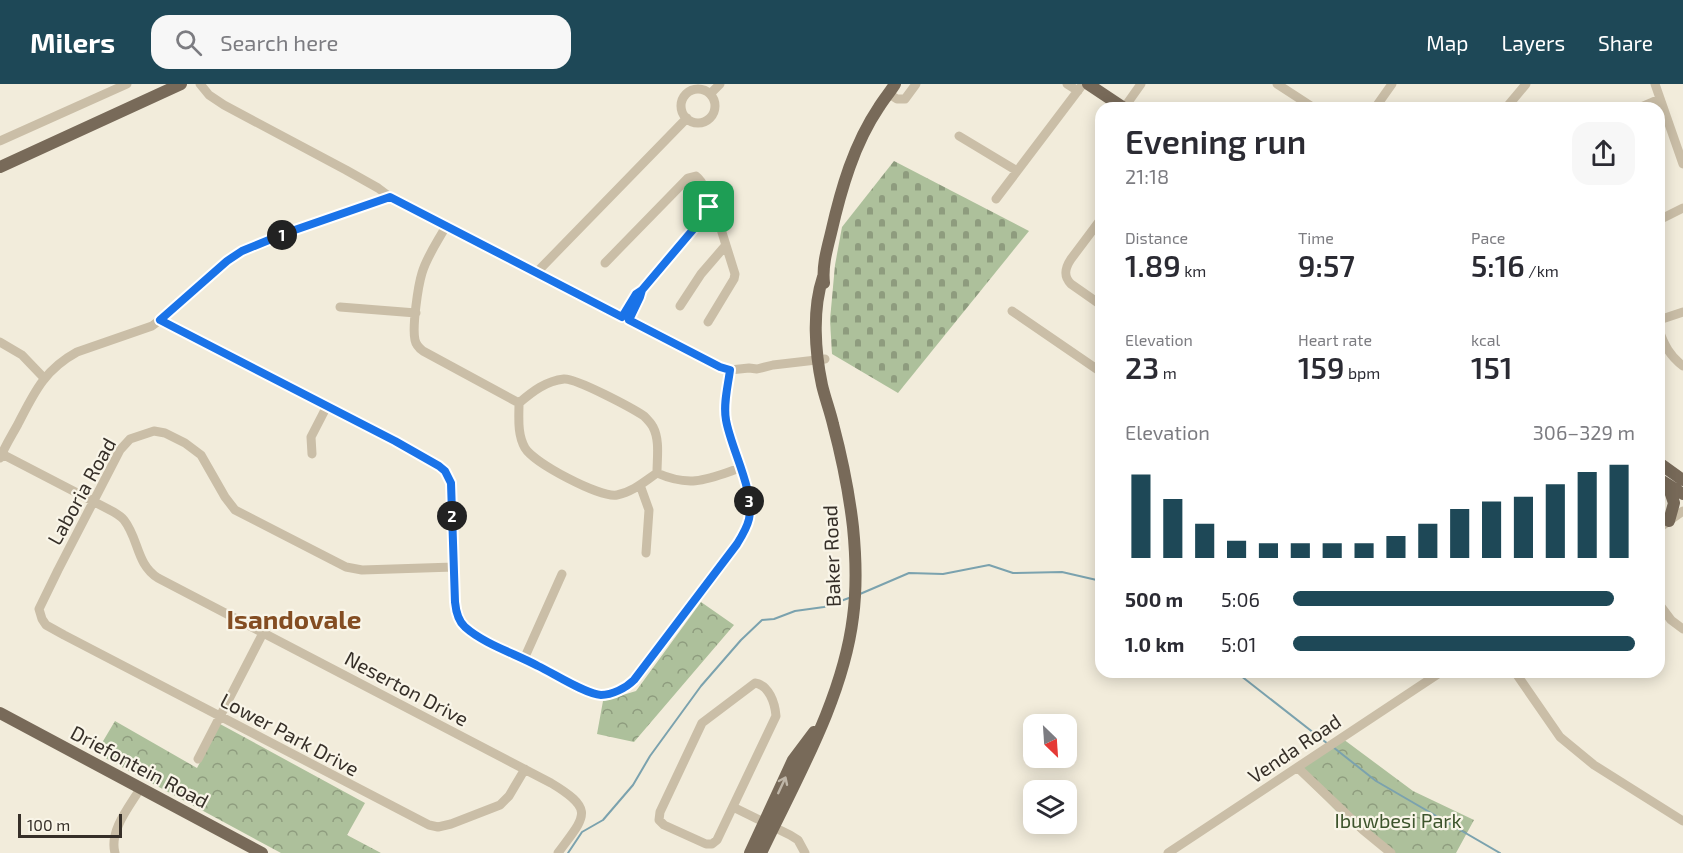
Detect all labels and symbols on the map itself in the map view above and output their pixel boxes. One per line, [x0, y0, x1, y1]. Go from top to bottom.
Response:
pin [683, 181, 734, 232]
pin: 1 [267, 220, 297, 250]
street label: Laboria Road [42, 433, 120, 549]
pin: 3 [734, 486, 764, 516]
pin: 2 [437, 501, 467, 531]
street label: Baker Road [817, 505, 845, 607]
district label: Isandovale [226, 603, 362, 634]
street label: Neserton Drive [341, 645, 473, 731]
street label: Lower Park Drive [217, 687, 363, 781]
street label: Venda Road [1243, 708, 1345, 788]
north arrow [1023, 714, 1077, 768]
street label: Driefontein Road [67, 720, 213, 812]
one-way arrow [776, 776, 788, 794]
park label: Ibuwbesi Park [1334, 808, 1462, 832]
scale bar [18, 811, 122, 838]

